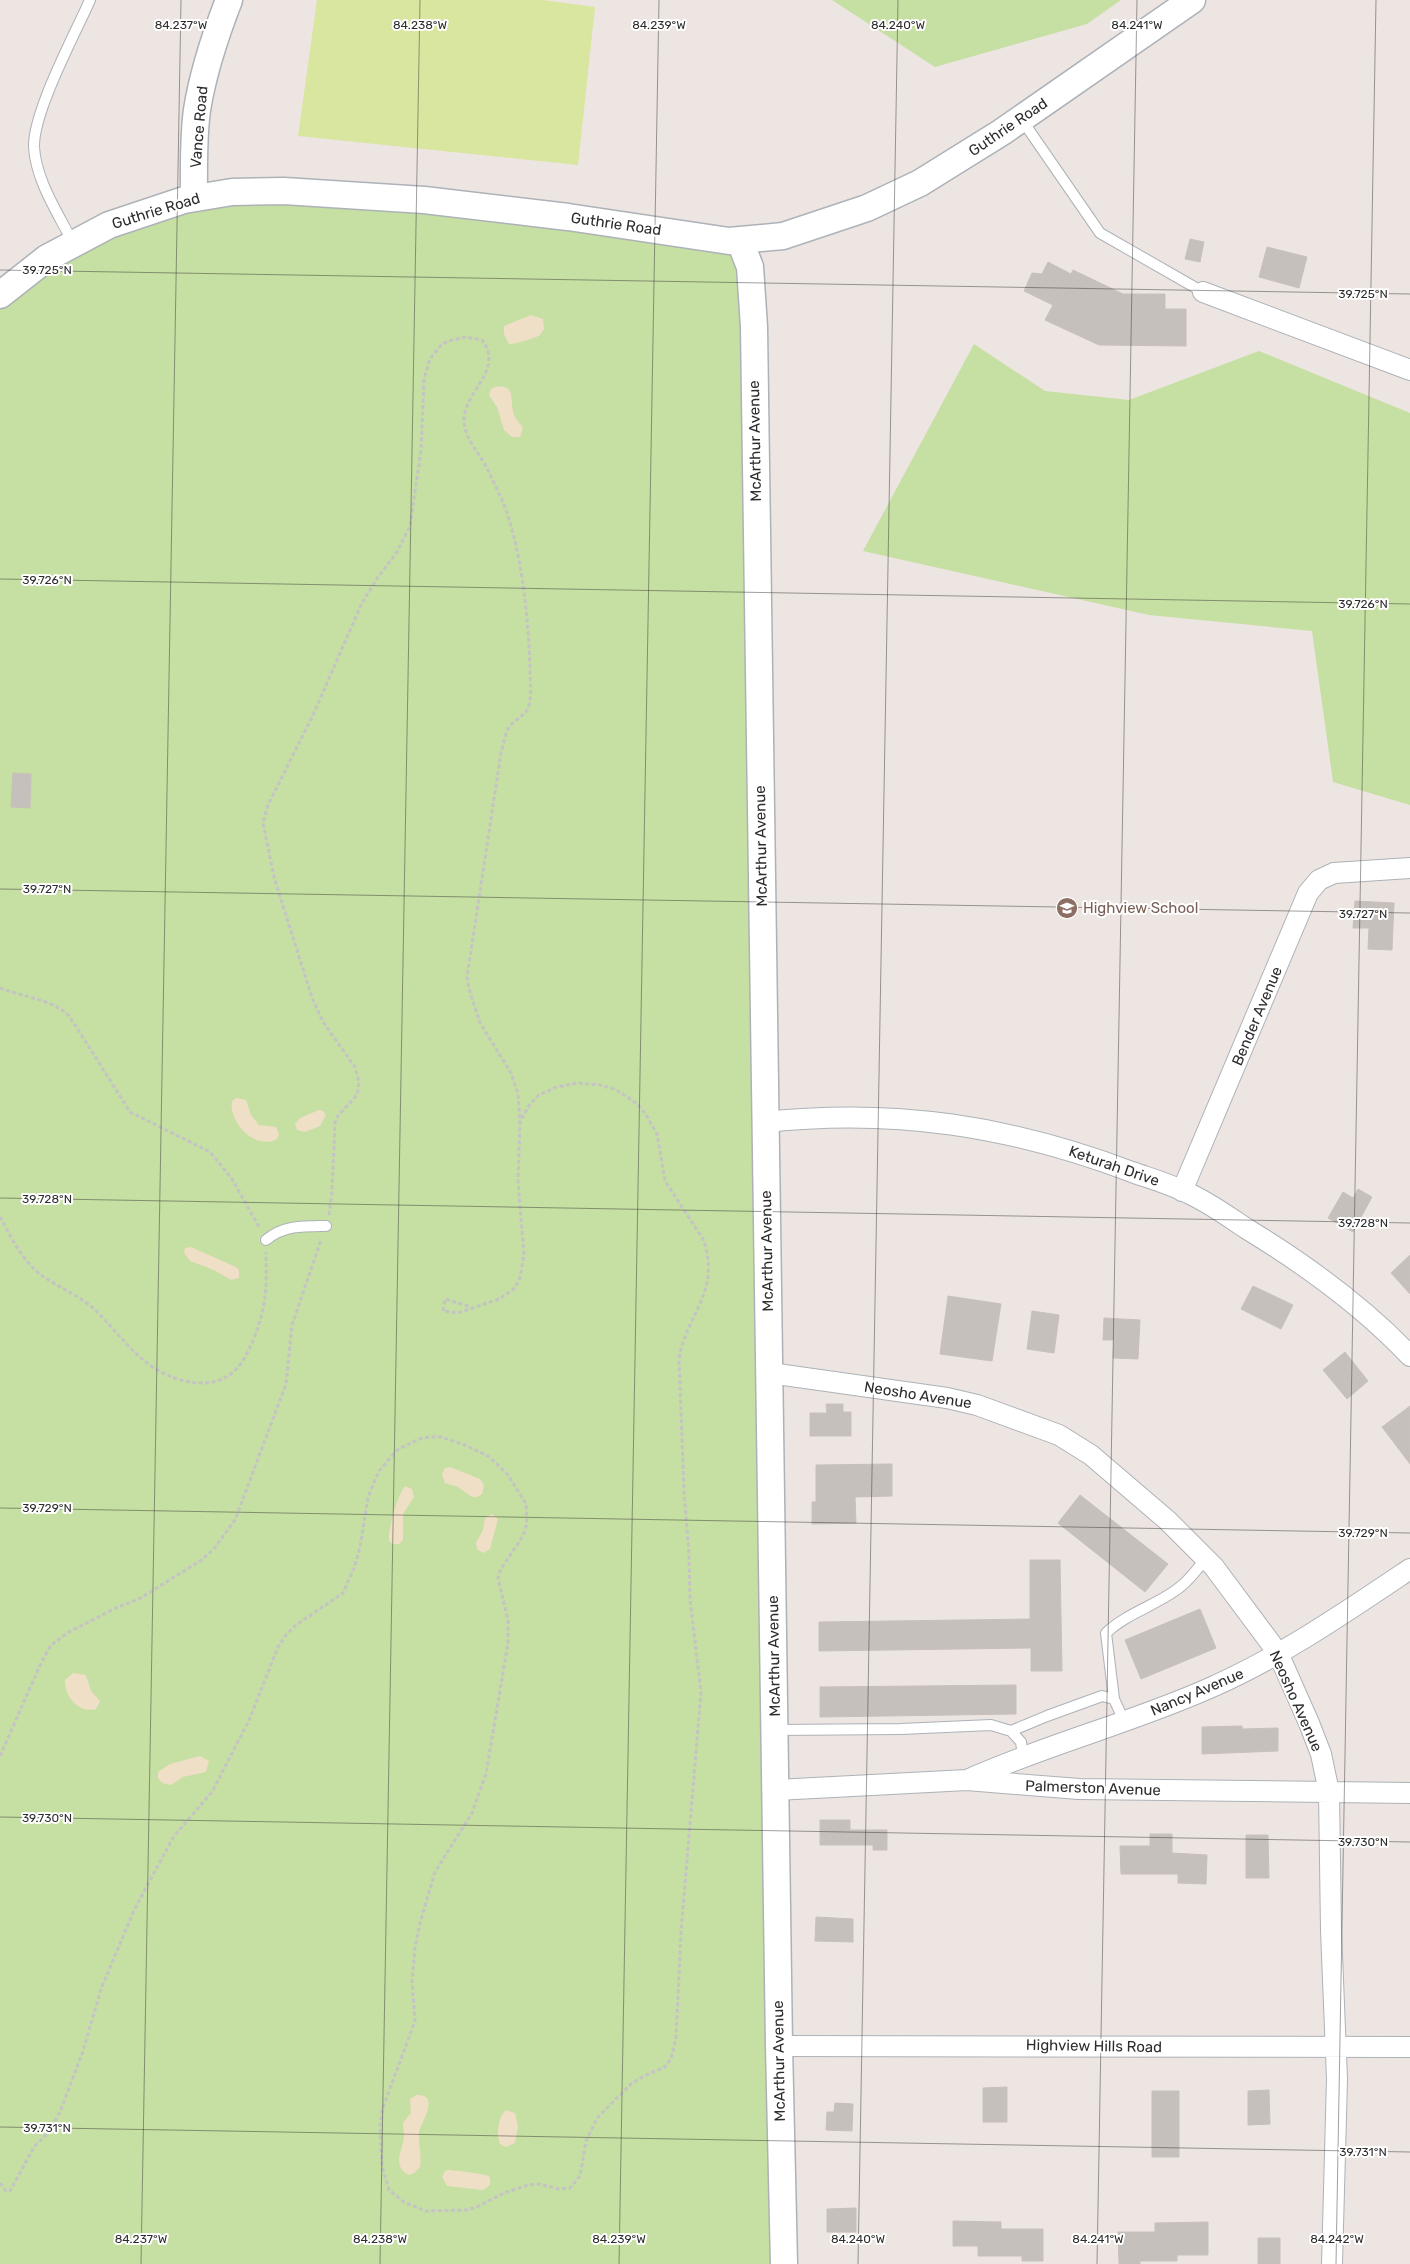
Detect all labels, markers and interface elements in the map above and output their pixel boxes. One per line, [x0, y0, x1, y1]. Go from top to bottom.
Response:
text: 84.237°W [155, 18, 208, 32]
text: 84.238°W [393, 18, 447, 32]
text: 84.239°W [632, 18, 686, 32]
text: 84.240°W [871, 18, 925, 32]
text: 84.241°W [1111, 18, 1163, 32]
street label: Vance Road [186, 85, 212, 169]
street label: Guthrie Road [965, 94, 1051, 160]
street label: Guthrie Road [110, 189, 202, 233]
street label: Guthrie Road [570, 209, 662, 239]
text: 39.725°N [22, 263, 72, 277]
text: 39.725°N [1338, 287, 1388, 301]
street label: McArthur Avenue [745, 380, 765, 502]
text: 39.726°N [22, 573, 72, 587]
text: 39.726°N [1338, 597, 1388, 611]
street label: McArthur Avenue [751, 785, 771, 907]
text: 39.727°N [23, 882, 71, 896]
school or university icon: Highview School [1055, 896, 1079, 920]
place label: Highview School [1083, 899, 1198, 917]
text: 39.727°N [1339, 907, 1387, 921]
street label: Bender Avenue [1228, 964, 1286, 1068]
street label: Keturah Drive [1066, 1142, 1162, 1190]
street label: McArthur Avenue [757, 1190, 777, 1312]
text: 39.728°N [22, 1192, 72, 1206]
text: 39.728°N [1338, 1216, 1388, 1230]
street label: Neosho Avenue [863, 1378, 973, 1412]
text: 39.729°N [22, 1501, 72, 1515]
text: 39.729°N [1338, 1526, 1388, 1540]
street label: McArthur Avenue [764, 1595, 784, 1717]
street label: Neosho Avenue [1266, 1648, 1326, 1754]
street label: Nancy Avenue [1148, 1664, 1246, 1720]
street label: Palmerston Avenue [1025, 1777, 1161, 1799]
text: 39.730°N [22, 1811, 72, 1825]
text: 39.730°N [1338, 1835, 1388, 1849]
street label: McArthur Avenue [769, 2000, 789, 2122]
street label: Highview Hills Road [1026, 2036, 1162, 2056]
text: 39.731°N [23, 2121, 71, 2135]
text: 39.731°N [1339, 2145, 1387, 2159]
text: 84.237°W [115, 2232, 168, 2246]
text: 84.238°W [353, 2232, 407, 2246]
text: 84.239°W [592, 2232, 646, 2246]
text: 84.240°W [831, 2232, 885, 2246]
text: 84.241°W [1072, 2232, 1124, 2246]
text: 84.242°W [1310, 2232, 1364, 2246]

